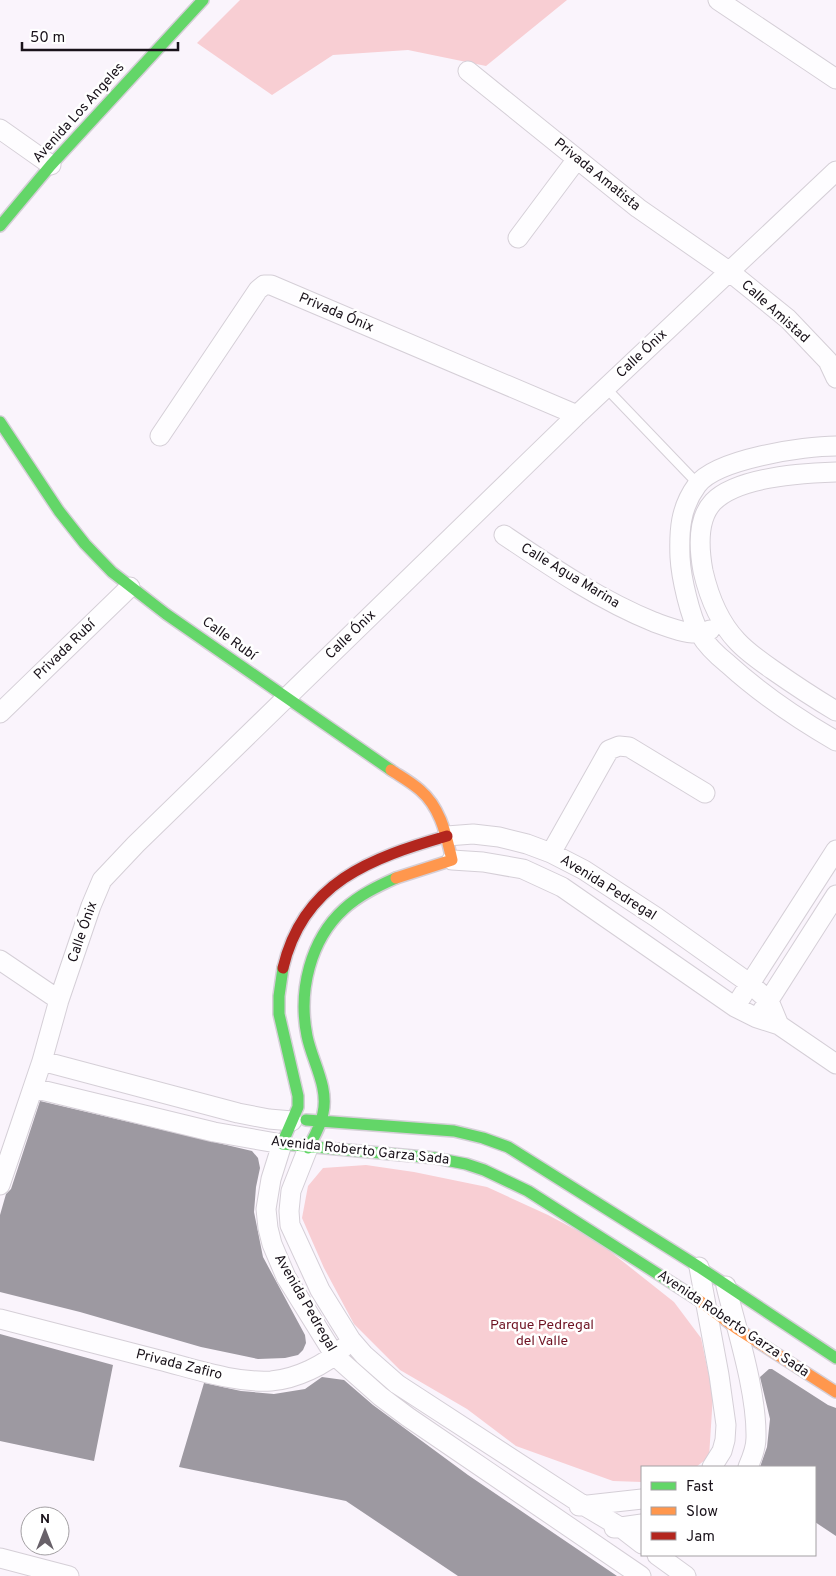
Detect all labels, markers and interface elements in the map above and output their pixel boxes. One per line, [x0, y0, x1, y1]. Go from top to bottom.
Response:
scale bar [22, 20, 179, 52]
text: 50 m [30, 29, 65, 48]
street label: Avenida Los Angeles [30, 59, 128, 167]
street label: Privada Amatista [550, 135, 644, 215]
street label: Calle Amistad [737, 277, 813, 347]
street label: Privada Ónix [296, 289, 376, 336]
street label: Calle Ónix [612, 325, 671, 382]
street label: Calle Agua Marina [517, 540, 623, 612]
street label: Calle Ónix [322, 606, 380, 663]
street label: Calle Rubí [199, 614, 261, 665]
street label: Privada Rubí [31, 615, 100, 684]
street label: Avenida Pedregal [557, 852, 659, 924]
street label: Calle Ónix [64, 899, 101, 965]
street label: Avenida Roberto Garza Sada [270, 1133, 450, 1169]
street label: Avenida Pedregal [270, 1251, 340, 1355]
street label: Avenida Roberto Garza Sada [654, 1267, 812, 1381]
park label: Parque Pedregal del Valle [490, 1317, 594, 1350]
street label: Privada Zafiro [134, 1346, 224, 1384]
legend [641, 1466, 816, 1556]
text: Fast [686, 1478, 714, 1497]
text: Slow [686, 1503, 718, 1522]
north arrow [20, 1506, 70, 1556]
text: N [40, 1511, 50, 1528]
text: Jam [686, 1528, 715, 1547]

